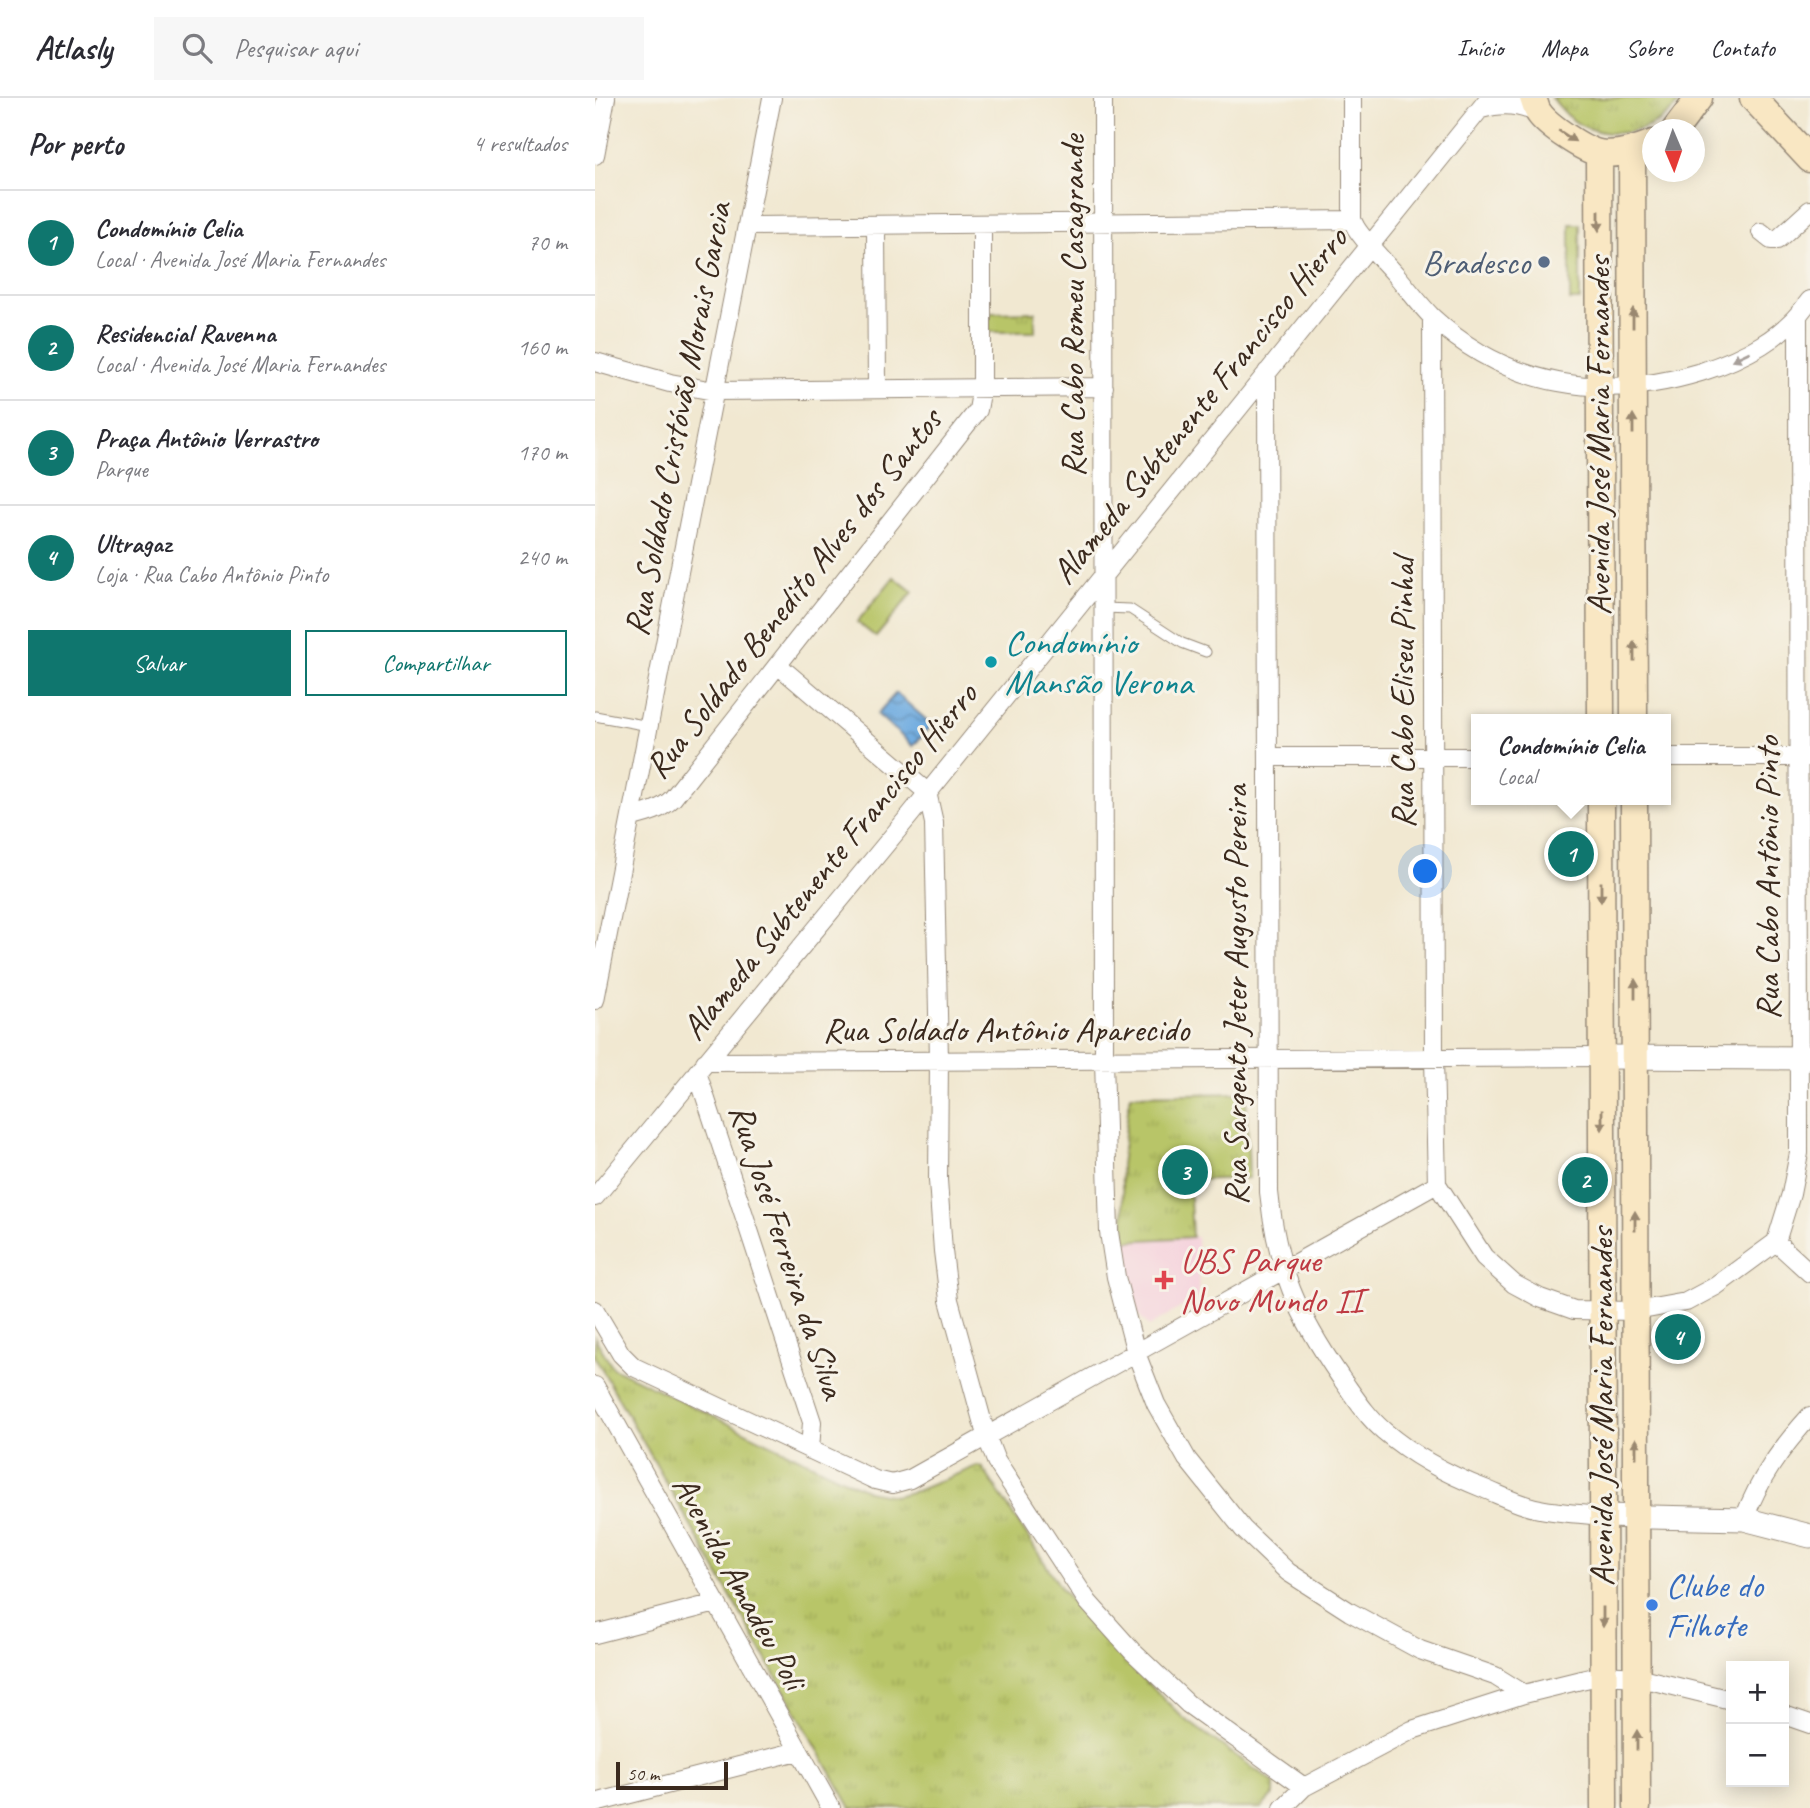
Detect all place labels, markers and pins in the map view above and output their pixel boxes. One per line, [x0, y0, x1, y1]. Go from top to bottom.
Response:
place label: Bradesco [1422, 240, 1532, 285]
marker: Bradesco [1536, 254, 1552, 270]
place label: Condomínio Mansão Verona [1005, 620, 1195, 705]
marker: Condomínio Mansão Verona [983, 654, 999, 670]
pin: 1 [1548, 828, 1594, 880]
pin: 3 [1162, 1146, 1208, 1198]
pin: 2 [1562, 1154, 1608, 1206]
place label: UBS Parque Novo Mundo II [1180, 1238, 1370, 1323]
marker: UBS Parque Novo Mundo II [1154, 1270, 1174, 1290]
pin: 4 [1655, 1311, 1701, 1363]
place label: Clube do Filhote [1666, 1563, 1764, 1648]
marker: Clube do Filhote [1644, 1597, 1660, 1613]

